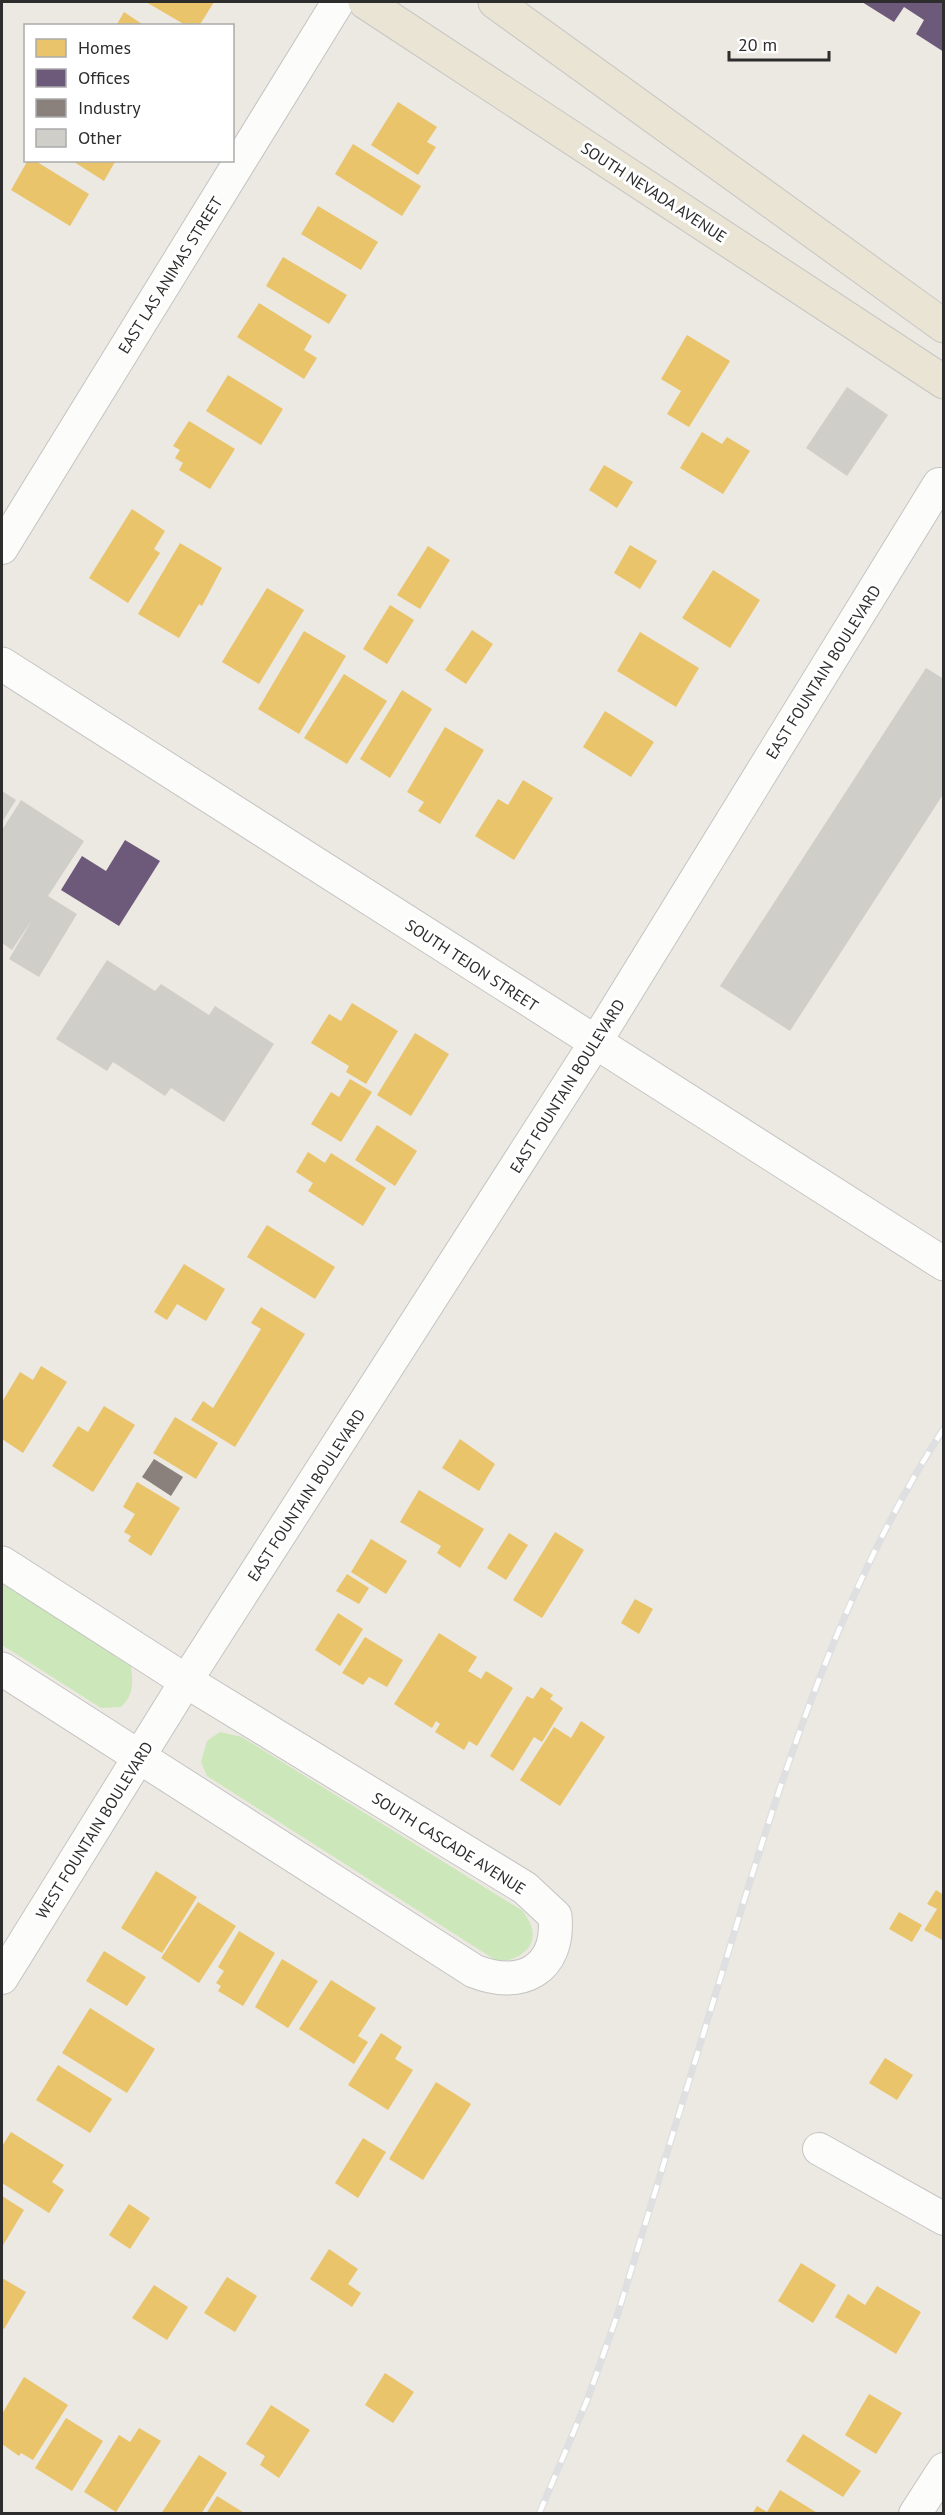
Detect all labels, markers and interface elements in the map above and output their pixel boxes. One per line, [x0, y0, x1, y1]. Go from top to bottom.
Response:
legend [24, 24, 234, 162]
scale bar [729, 24, 830, 62]
text: 20 m [738, 33, 777, 56]
text: Homes [78, 36, 131, 59]
text: Offices [78, 66, 130, 89]
text: Industry [78, 96, 141, 119]
text: Other [78, 126, 122, 149]
street label: SOUTH NEVADA AVENUE [577, 137, 731, 247]
street label: EAST LAS ANIMAS STREET [113, 193, 227, 357]
street label: EAST FOUNTAIN BOULEVARD [761, 581, 885, 763]
street label: SOUTH TEJON STREET [402, 915, 542, 1015]
street label: EAST FOUNTAIN BOULEVARD [505, 995, 629, 1177]
street label: EAST FOUNTAIN BOULEVARD [243, 1405, 369, 1585]
street label: WEST FOUNTAIN BOULEVARD [31, 1738, 157, 1922]
street label: SOUTH CASCADE AVENUE [369, 1788, 529, 1898]

